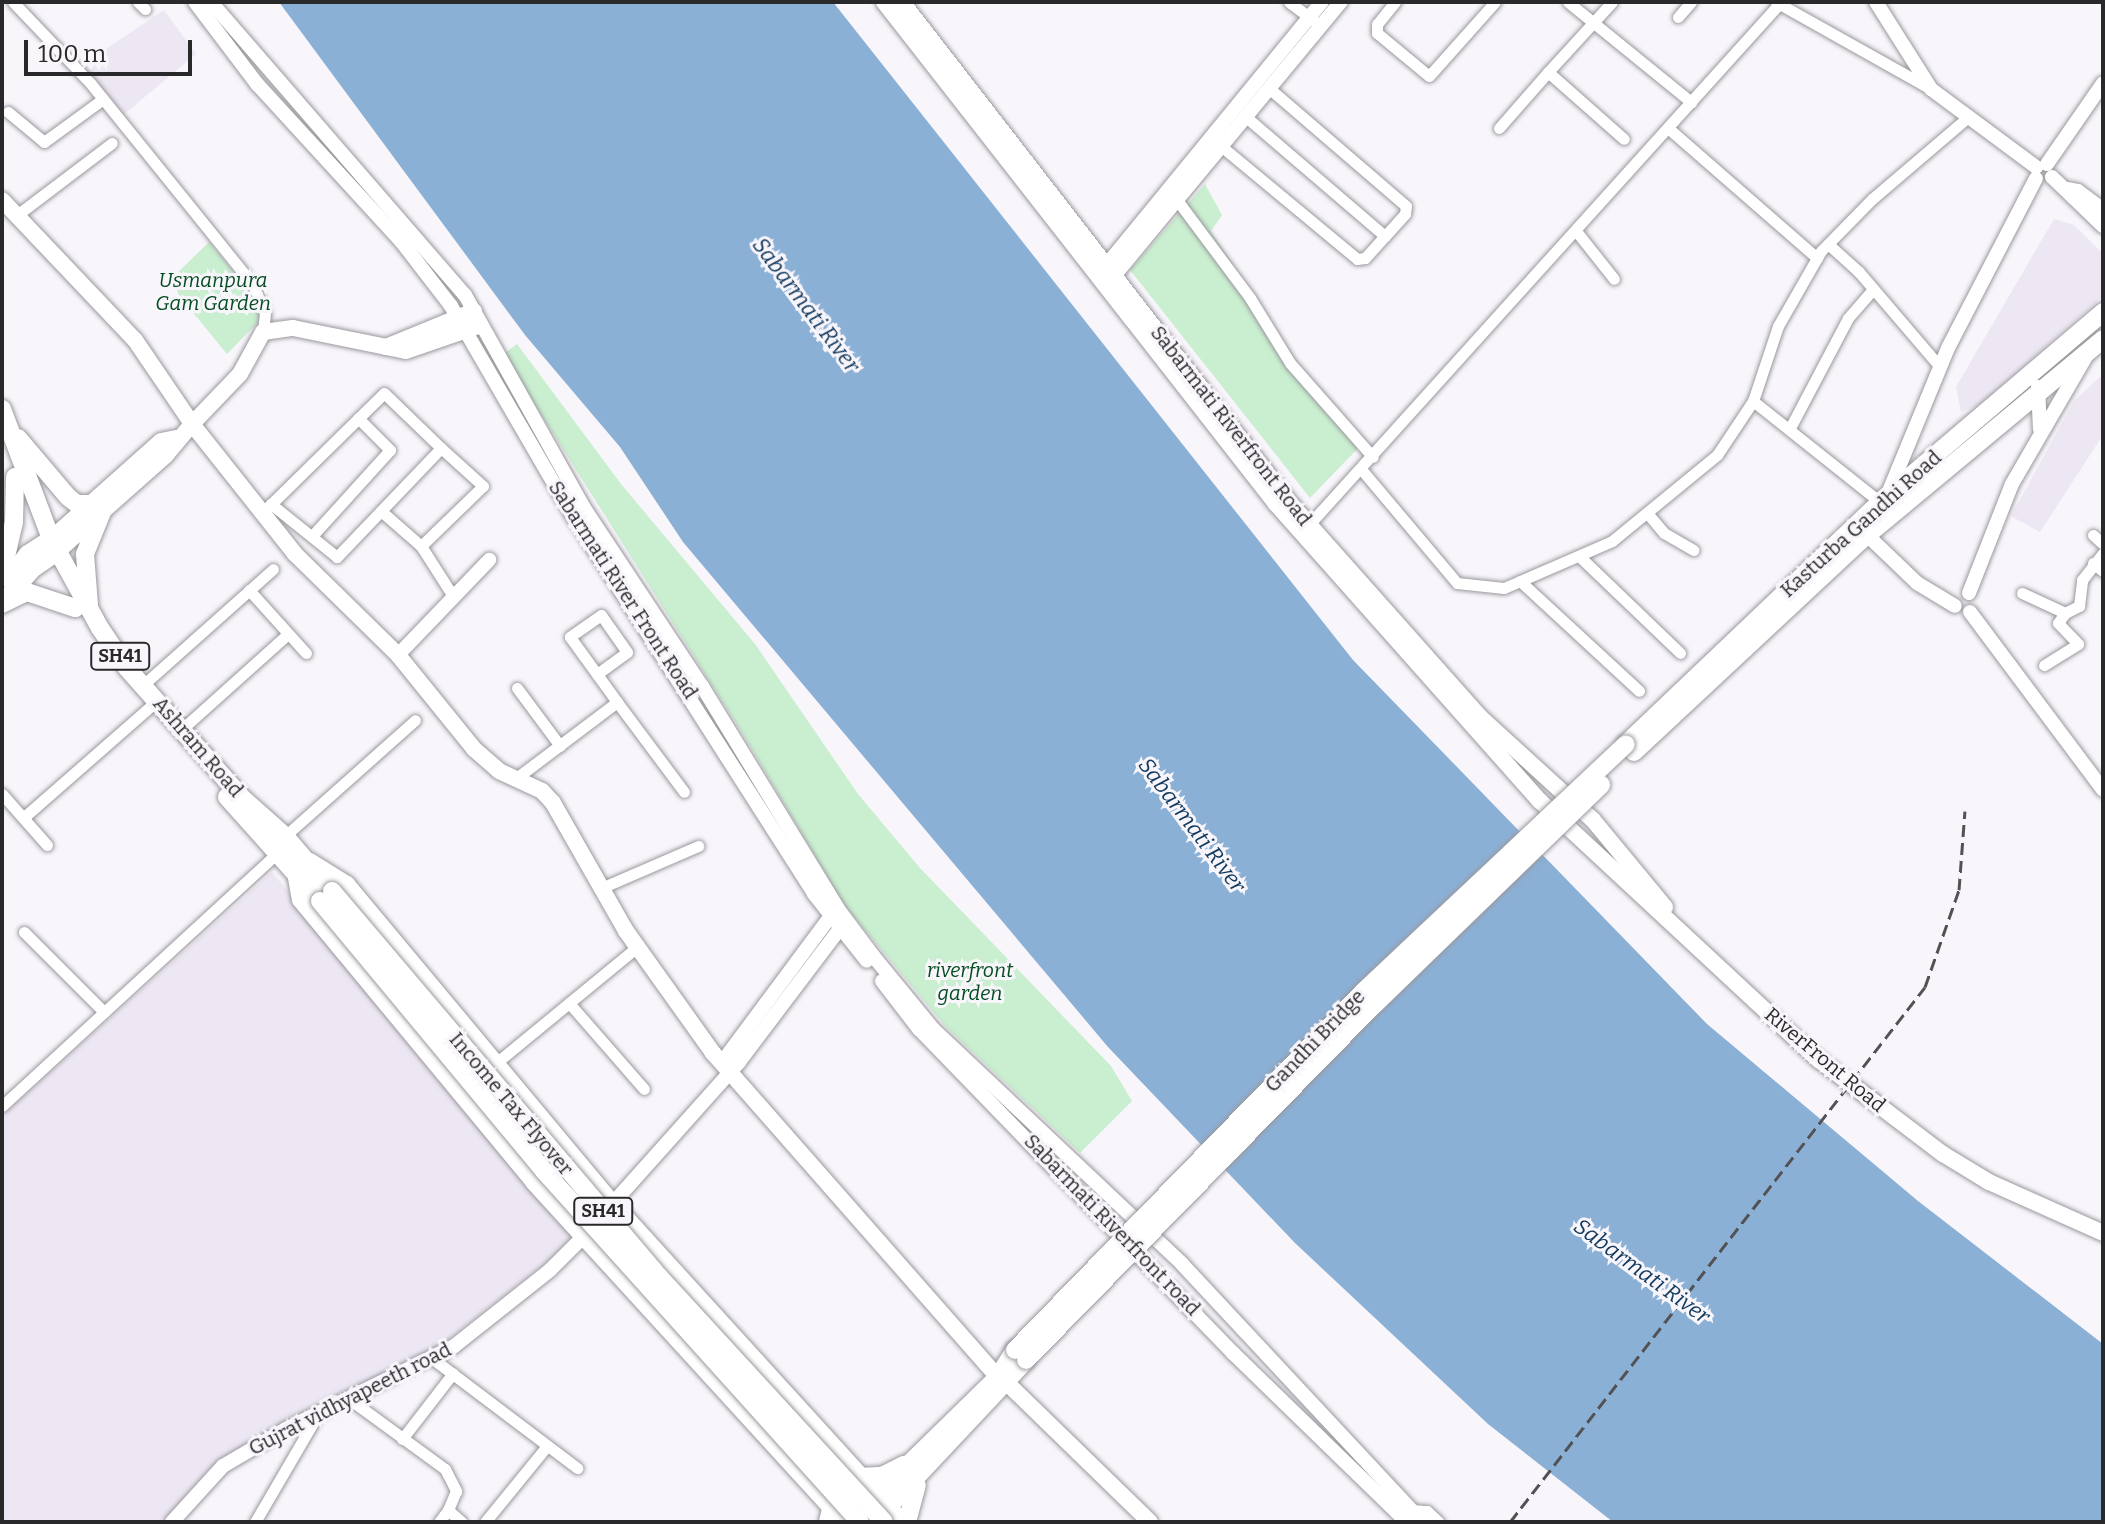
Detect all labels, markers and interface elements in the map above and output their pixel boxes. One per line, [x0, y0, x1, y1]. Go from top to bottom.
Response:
scale bar [28, 24, 196, 74]
text: 100 m [38, 40, 106, 68]
water label: Sabarmati River [747, 233, 865, 377]
park label: Usmanpura Gam Garden [155, 268, 271, 315]
street label: Sabarmati Riverfront Road [1146, 321, 1316, 531]
street label: Kasturba Gandhi Road [1776, 446, 1946, 602]
street label: Sabarmati River Front Road [544, 477, 702, 703]
road number: SH41 [90, 642, 150, 670]
street label: Ashram Road [148, 692, 248, 802]
water label: Sabarmati River [1133, 753, 1251, 897]
park label: riverfront garden [927, 959, 1013, 1006]
street label: Gandhi Bridge [1260, 985, 1370, 1097]
street label: RiverFront Road [1760, 1003, 1890, 1117]
street label: Income Tax Flyover [444, 1028, 578, 1180]
street label: Sabarmati Riverfront road [1019, 1129, 1205, 1321]
road number: SH41 [573, 1197, 633, 1225]
water label: Sabarmati River [1569, 1213, 1715, 1329]
street label: Gujrat vidhyapeeth road [245, 1337, 455, 1461]

